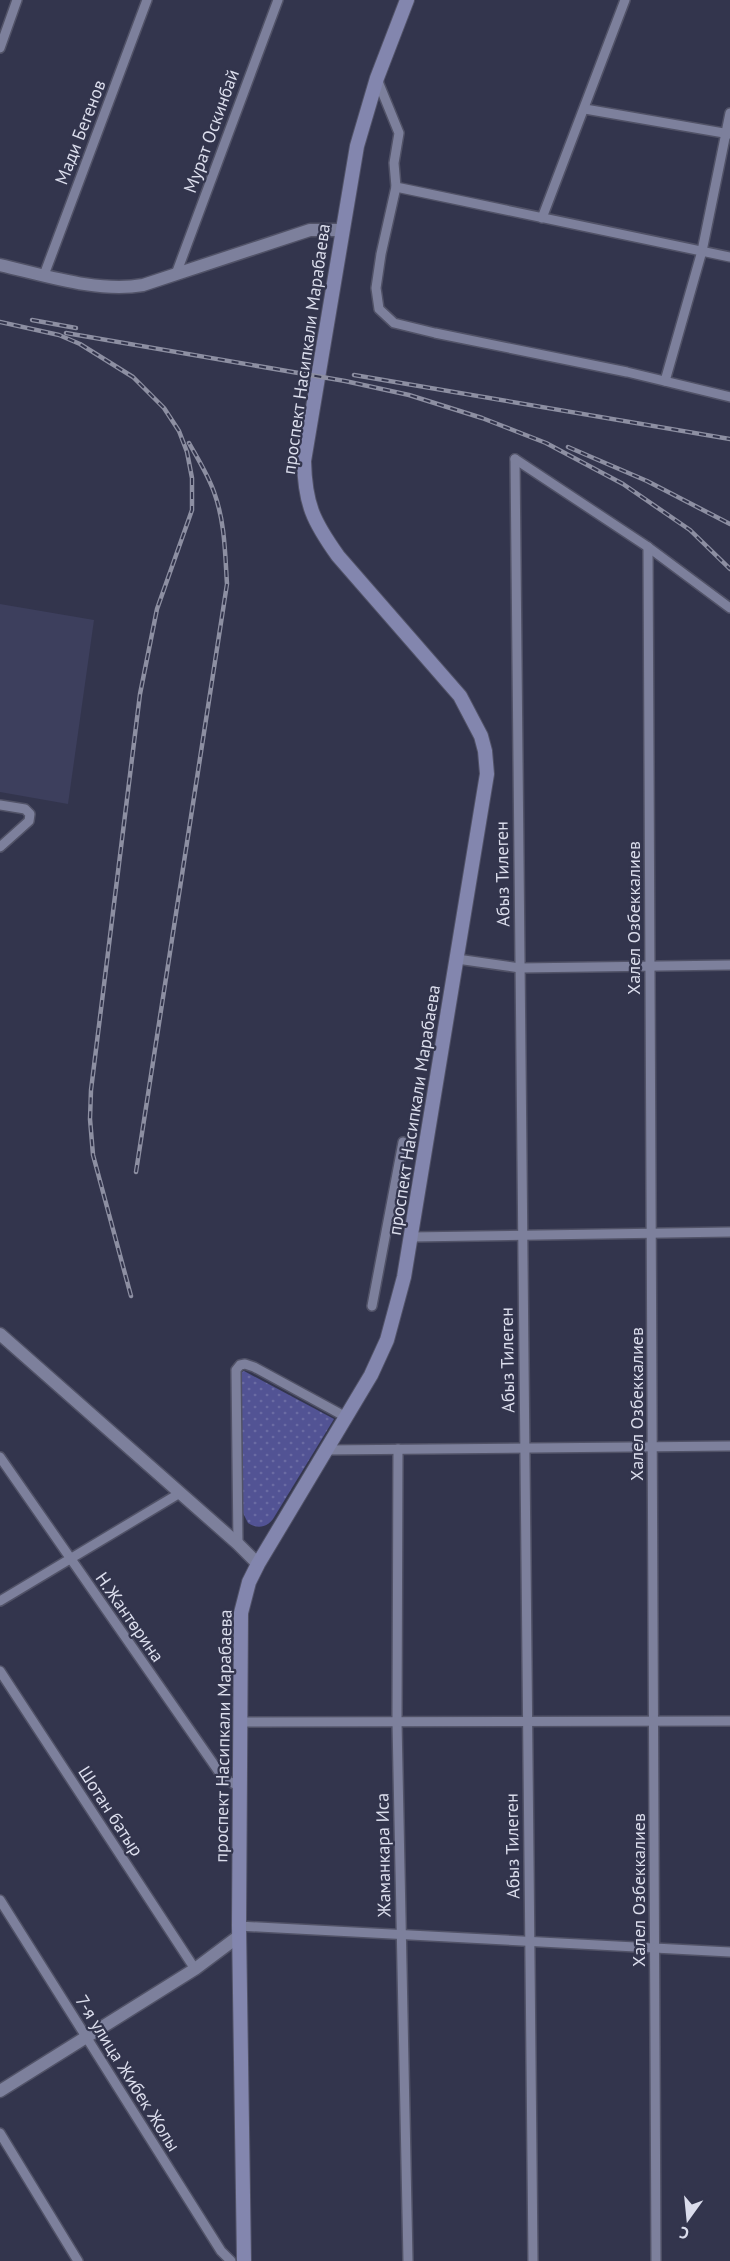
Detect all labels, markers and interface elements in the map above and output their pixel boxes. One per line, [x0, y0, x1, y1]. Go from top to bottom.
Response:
street label: Мурат Оскинбай [178, 66, 244, 196]
street label: Мади Бегенов [49, 76, 111, 188]
street label: проспект Насипкали Марабаева [277, 222, 335, 476]
street label: Абыз Тилеген [490, 821, 514, 927]
street label: Халел Озбеккалиев [622, 841, 645, 995]
street label: проспект Насипкали Марабаева [383, 983, 445, 1237]
street label: Абыз Тилеген [495, 1307, 519, 1413]
street label: Халел Озбеккалиев [625, 1327, 648, 1481]
street label: Н.Жантөрина [91, 1567, 169, 1667]
street label: проспект Насипкали Марабаева [209, 1609, 237, 1863]
street label: Шотан батыр [73, 1761, 149, 1861]
street label: Жаманкара Иса [370, 1793, 396, 1918]
street label: Абыз Тилеген [500, 1793, 524, 1899]
street label: Халел Озбеккалиев [627, 1813, 650, 1967]
street label: 7-я улица Жибек Жолы [71, 1991, 185, 2155]
north arrow [658, 2189, 718, 2249]
text: С [677, 2223, 691, 2244]

